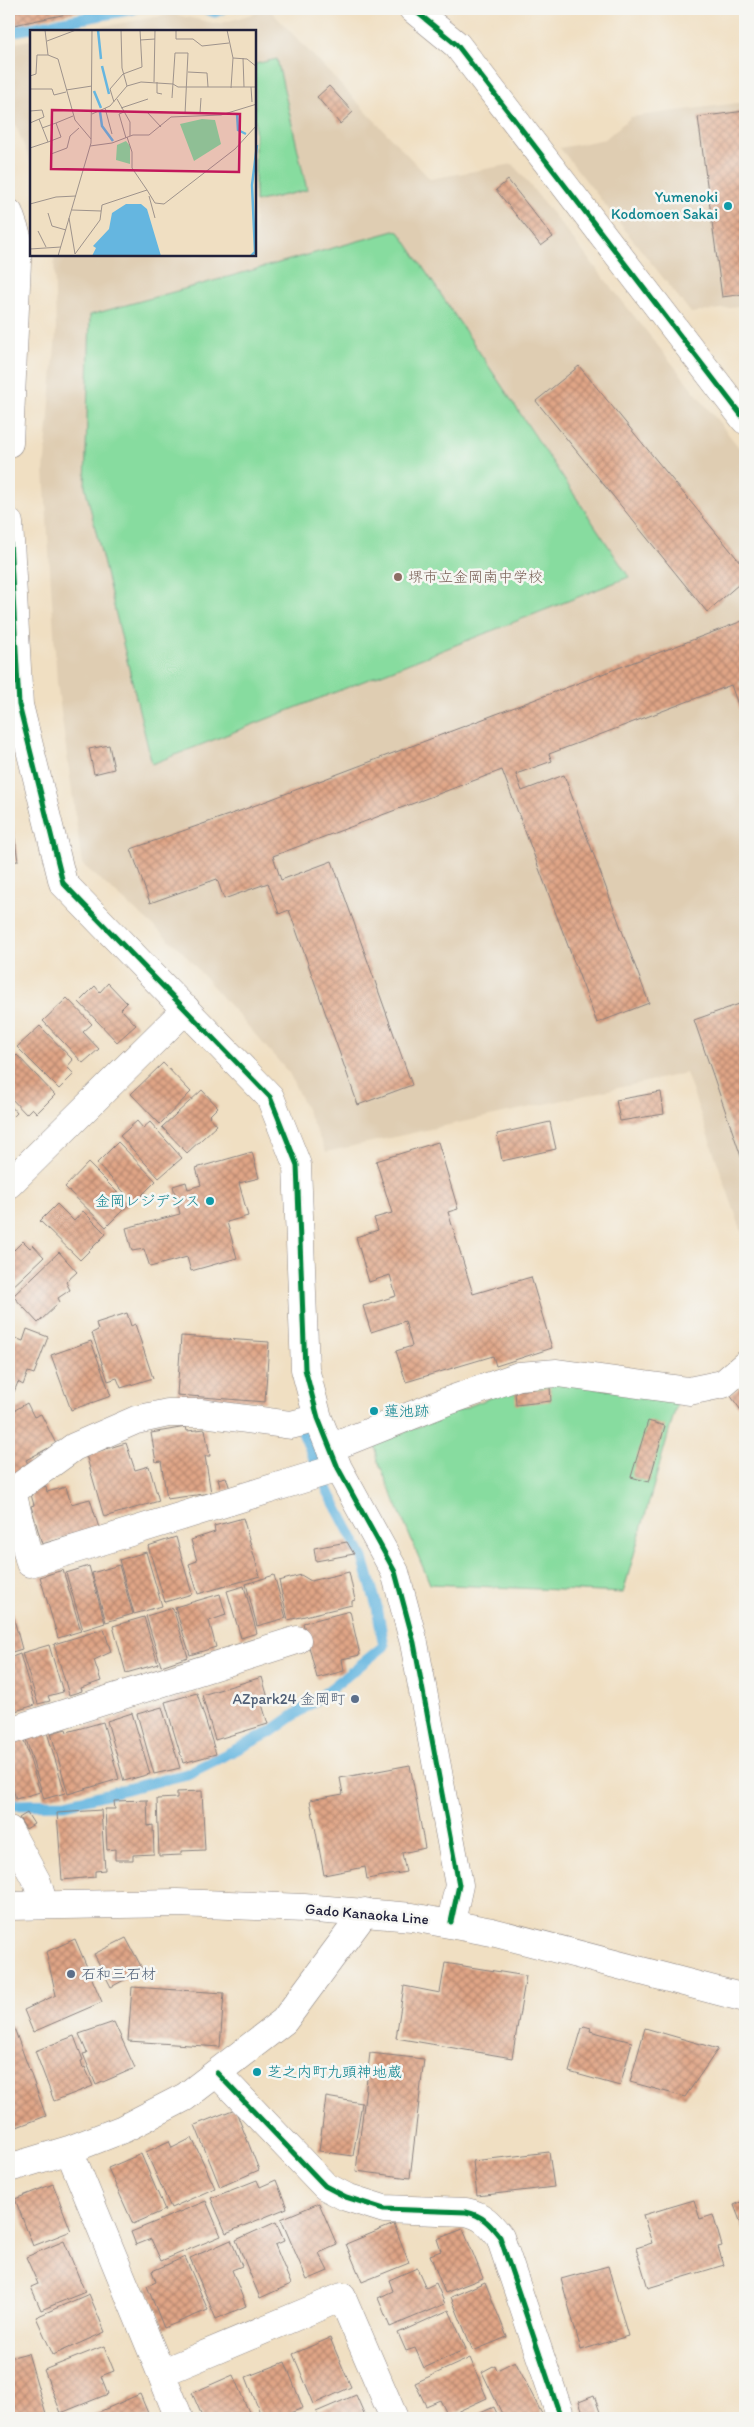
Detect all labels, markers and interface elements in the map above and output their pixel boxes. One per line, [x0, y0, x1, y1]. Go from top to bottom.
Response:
inset map [30, 30, 256, 256]
place label: Yumenoki Kodomoen Sakai [611, 188, 718, 223]
marker: Yumenoki Kodomoen Sakai [722, 200, 734, 212]
place label: 堺市立金岡南中学校 [408, 568, 543, 586]
marker: 堺市立金岡南中学校 [392, 571, 404, 583]
place label: 金岡レジデンス [95, 1192, 200, 1210]
marker: 金岡レジデンス [204, 1195, 216, 1207]
place label: 蓮池跡 [384, 1402, 429, 1420]
marker: 蓮池跡 [368, 1405, 380, 1417]
place label: AZpark24 金岡町 [232, 1690, 346, 1708]
marker: AZpark24 金岡町 [349, 1693, 361, 1705]
street label: Gado Kanaoka Line [304, 1900, 430, 1928]
place label: 石和三石材 [81, 1965, 156, 1983]
marker: 石和三石材 [65, 1968, 77, 1980]
place label: 芝之内町九頭神地蔵 [267, 2063, 402, 2081]
marker: 芝之内町九頭神地蔵 [251, 2066, 263, 2078]

